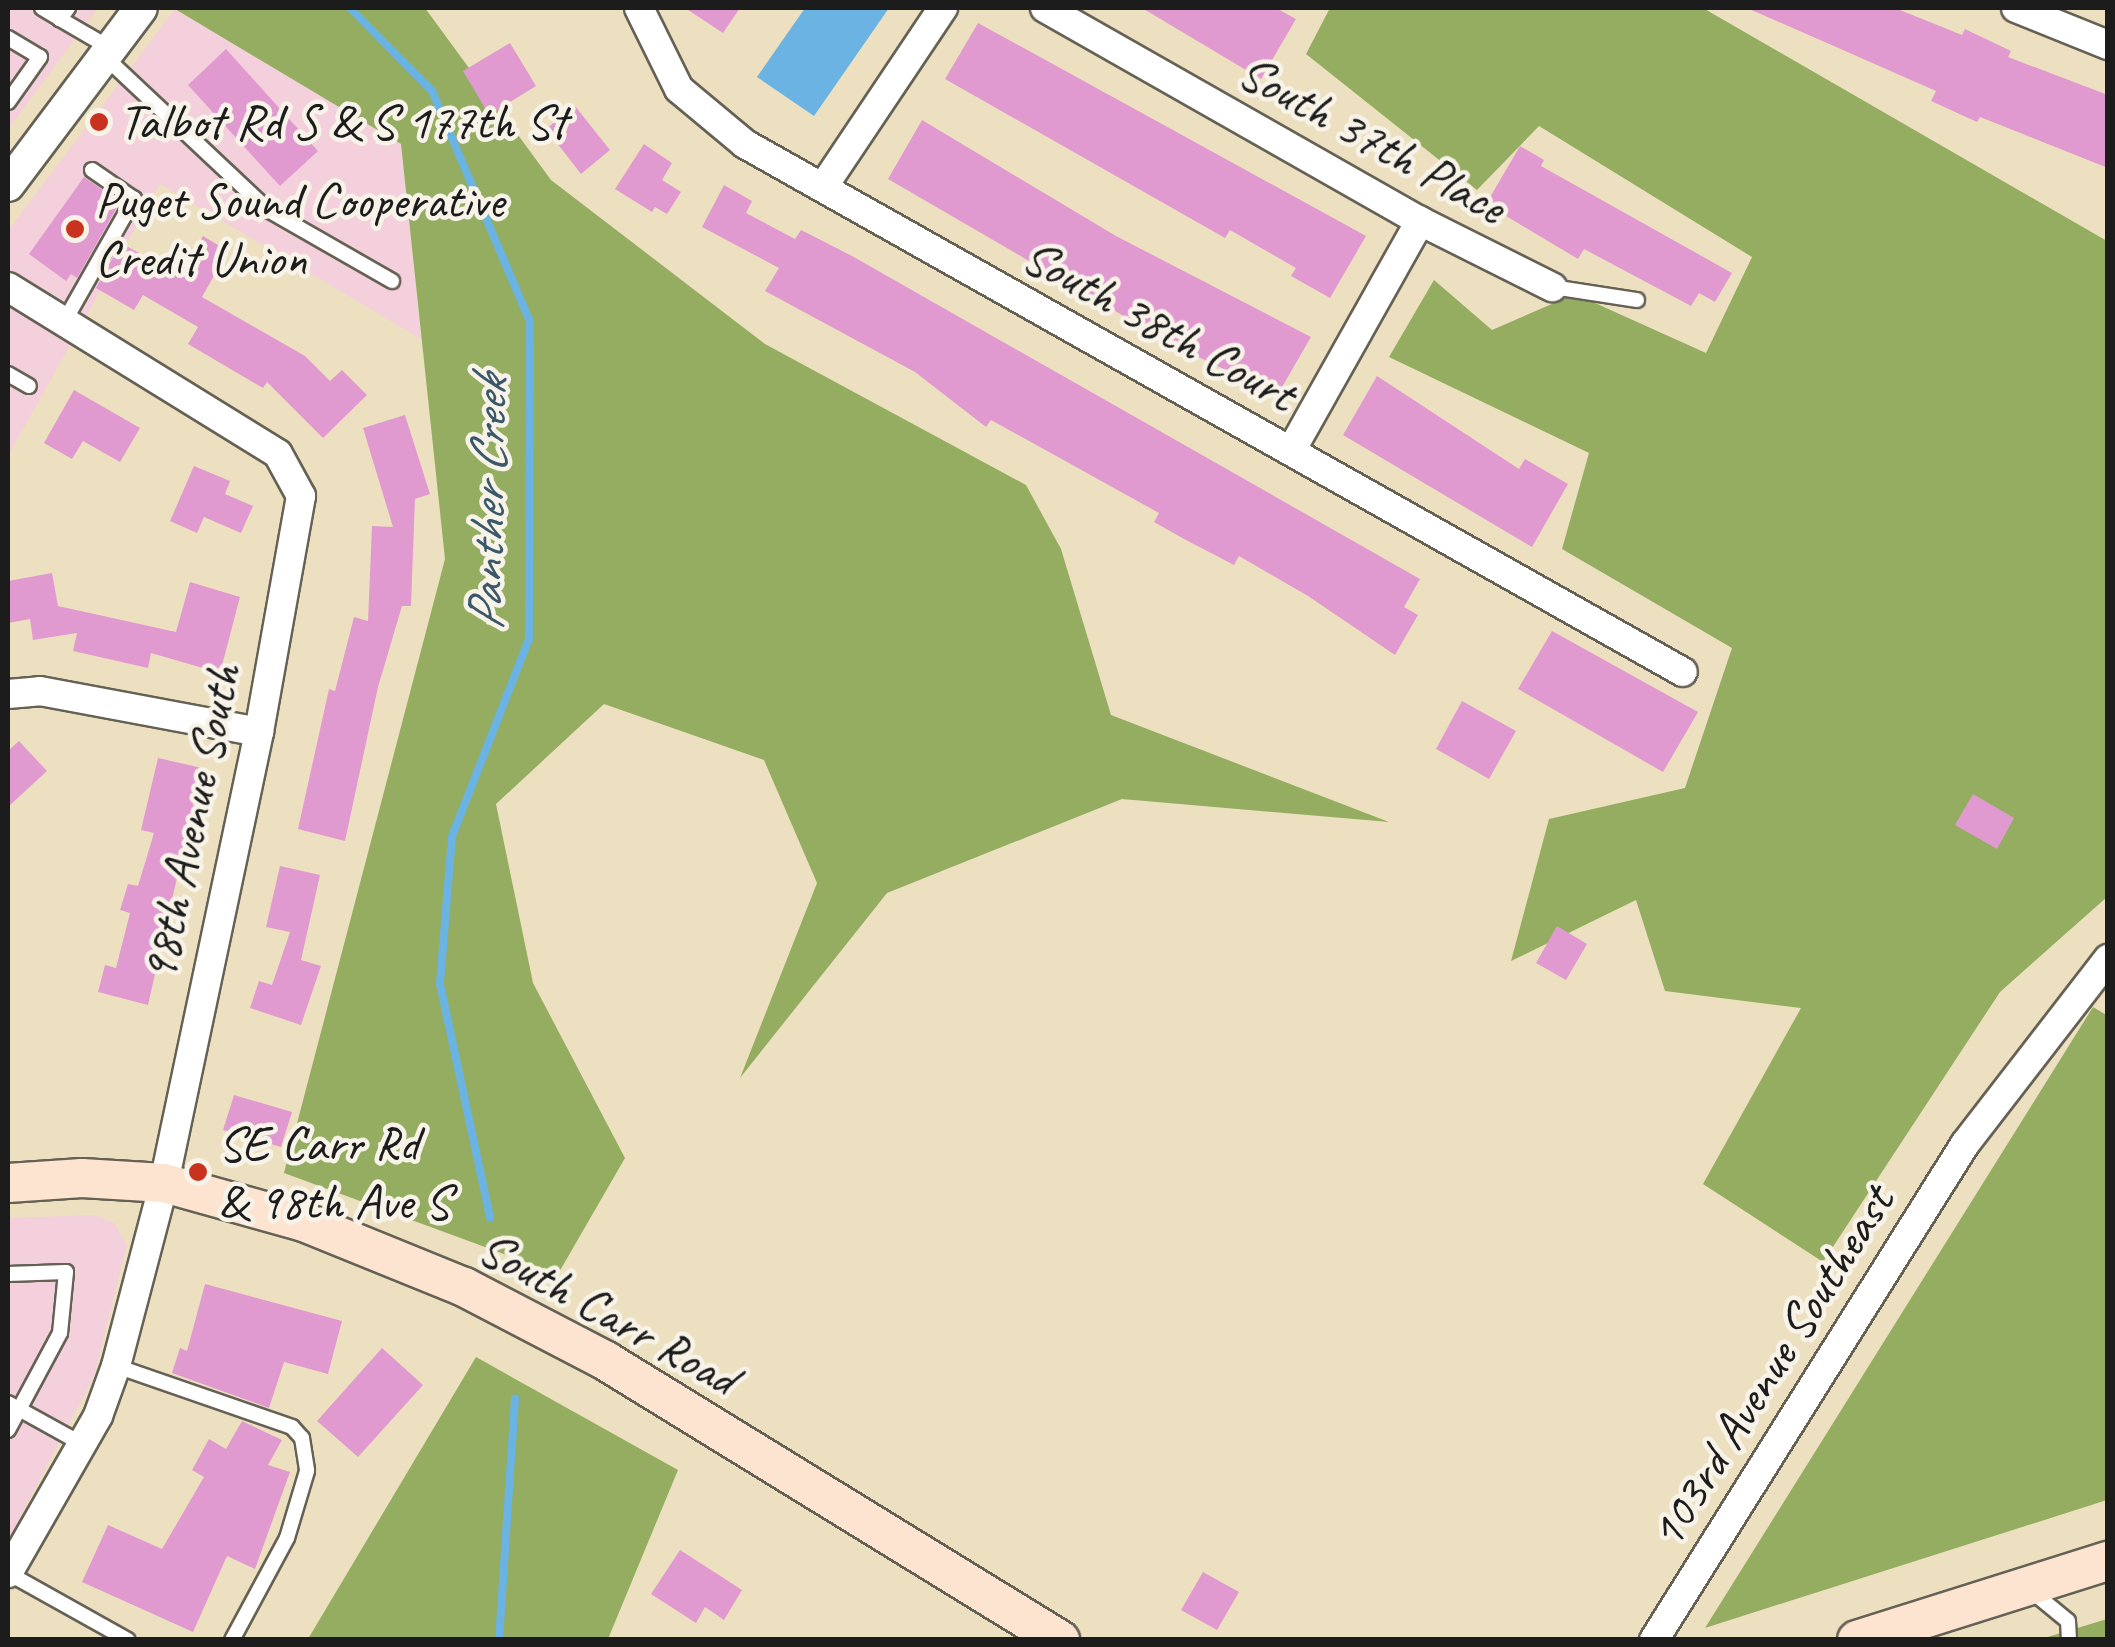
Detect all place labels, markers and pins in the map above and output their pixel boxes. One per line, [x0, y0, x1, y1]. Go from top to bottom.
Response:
place label: Talbot Rd S & S 177th St [119, 92, 568, 152]
marker: Talbot Rd S & S 177th St [88, 111, 110, 133]
place label: Puget Sound Cooperative Credit Union [95, 170, 505, 288]
marker: Puget Sound Cooperative Credit Union [64, 218, 86, 240]
place label: SE Carr Rd & 98th Ave S [218, 1113, 449, 1230]
marker: SE Carr Rd & 98th Ave S [187, 1161, 209, 1183]

